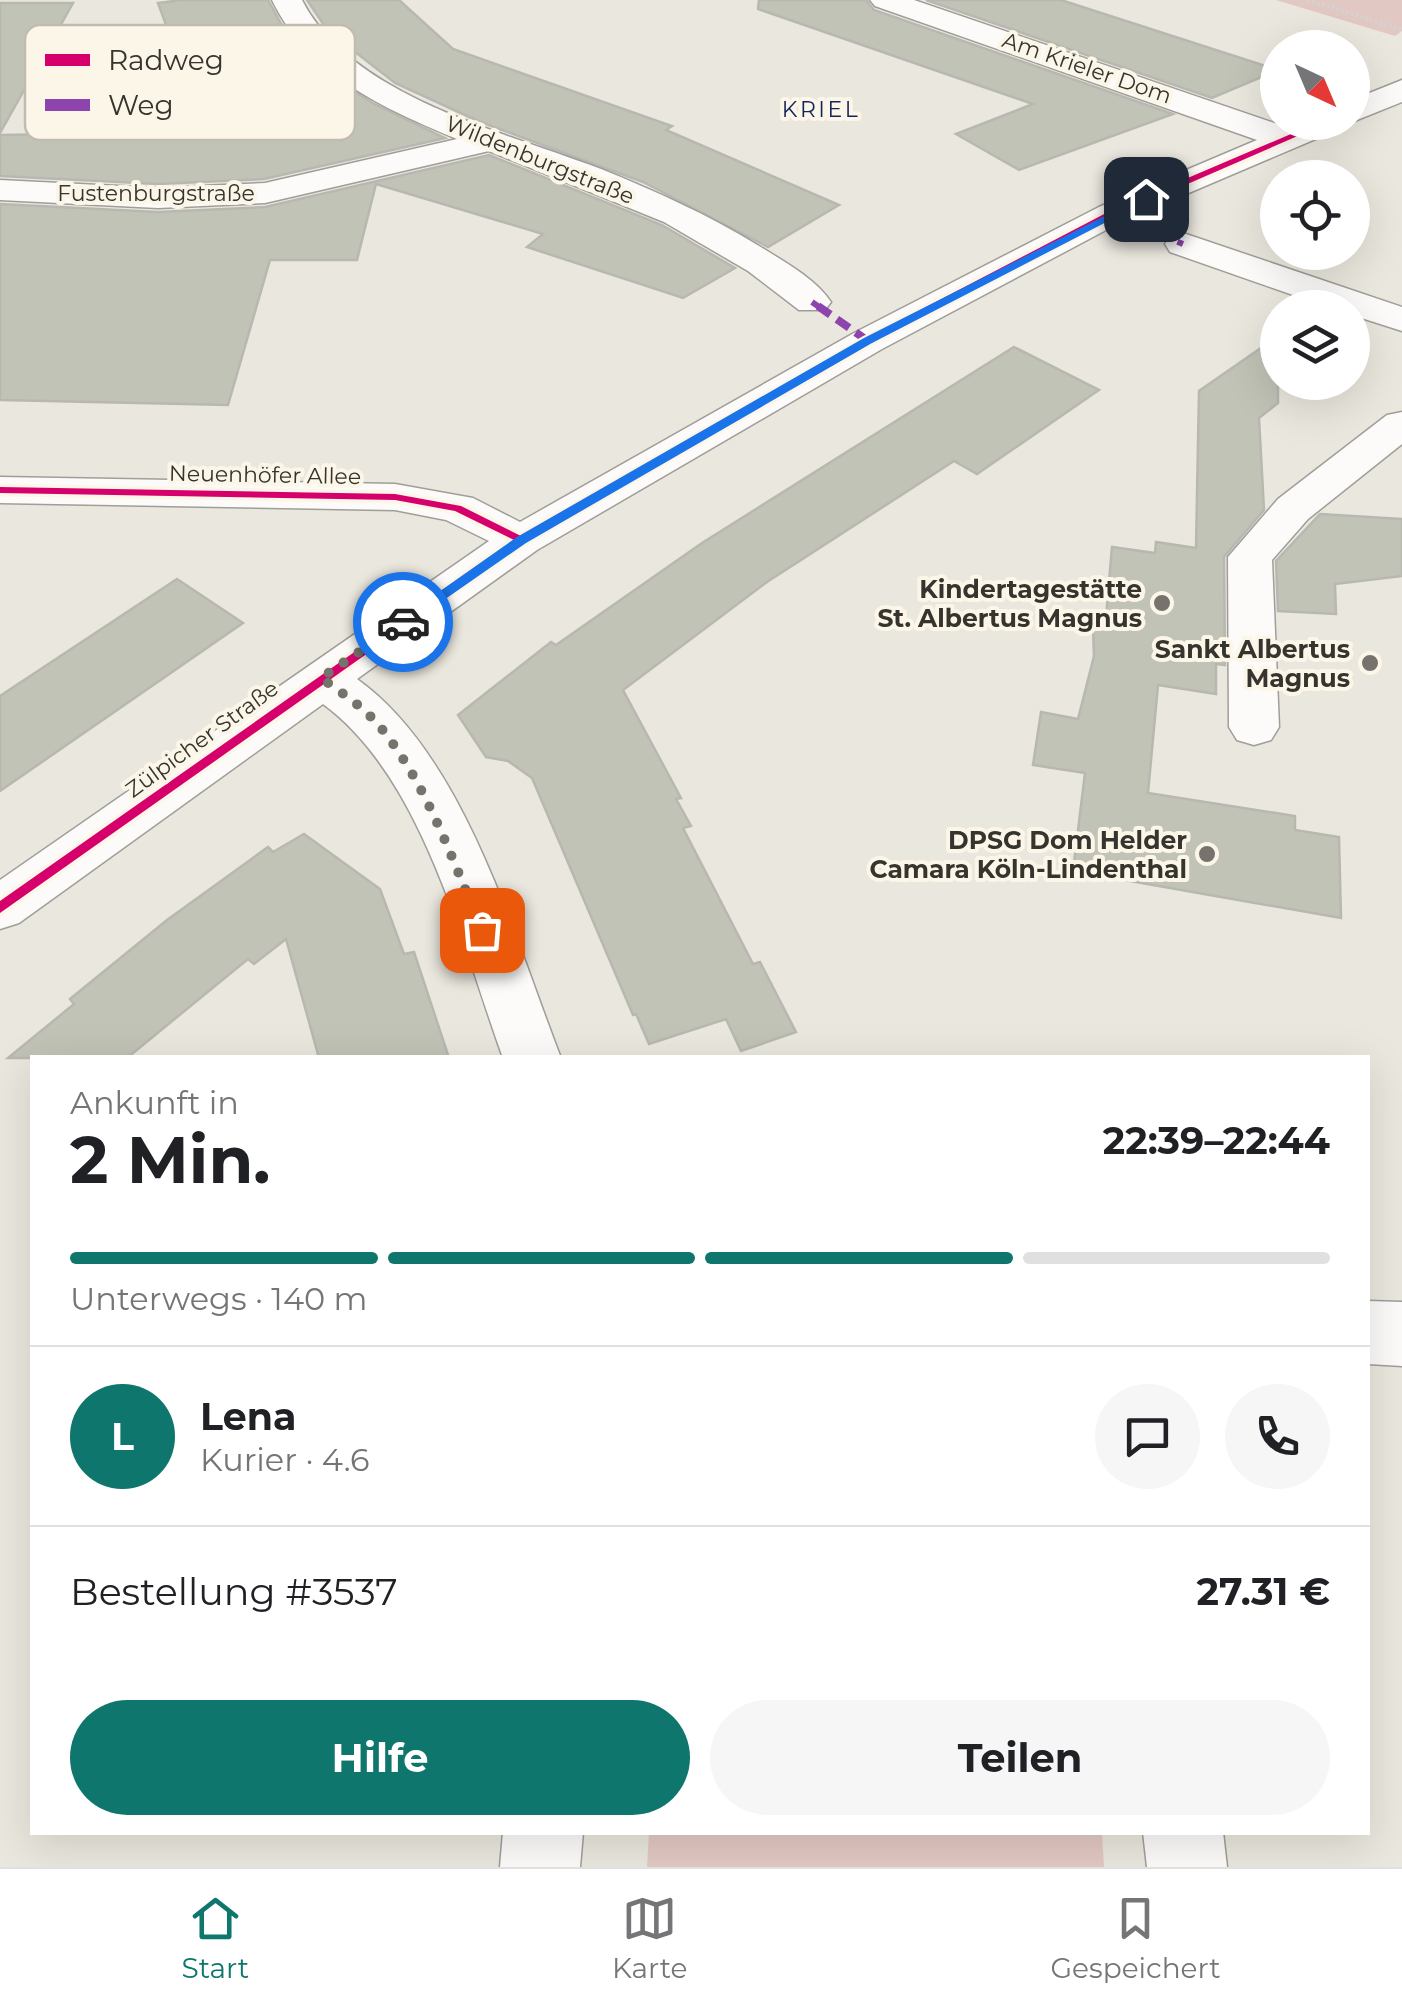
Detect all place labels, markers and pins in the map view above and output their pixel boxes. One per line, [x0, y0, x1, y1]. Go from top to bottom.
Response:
pin [1104, 157, 1189, 242]
place label: Kindertagestätte St. Albertus Magnus [877, 574, 1142, 633]
marker: Kindertagestätte St. Albertus Magnus [1151, 592, 1173, 614]
place label: Sankt Albertus Magnus [1155, 634, 1350, 693]
marker: Sankt Albertus Magnus [1359, 652, 1381, 674]
place label: DPSG Dom Helder Camara Köln-Lindenthal [869, 825, 1187, 884]
marker: DPSG Dom Helder Camara Köln-Lindenthal [1196, 843, 1218, 865]
pin [440, 888, 525, 973]

